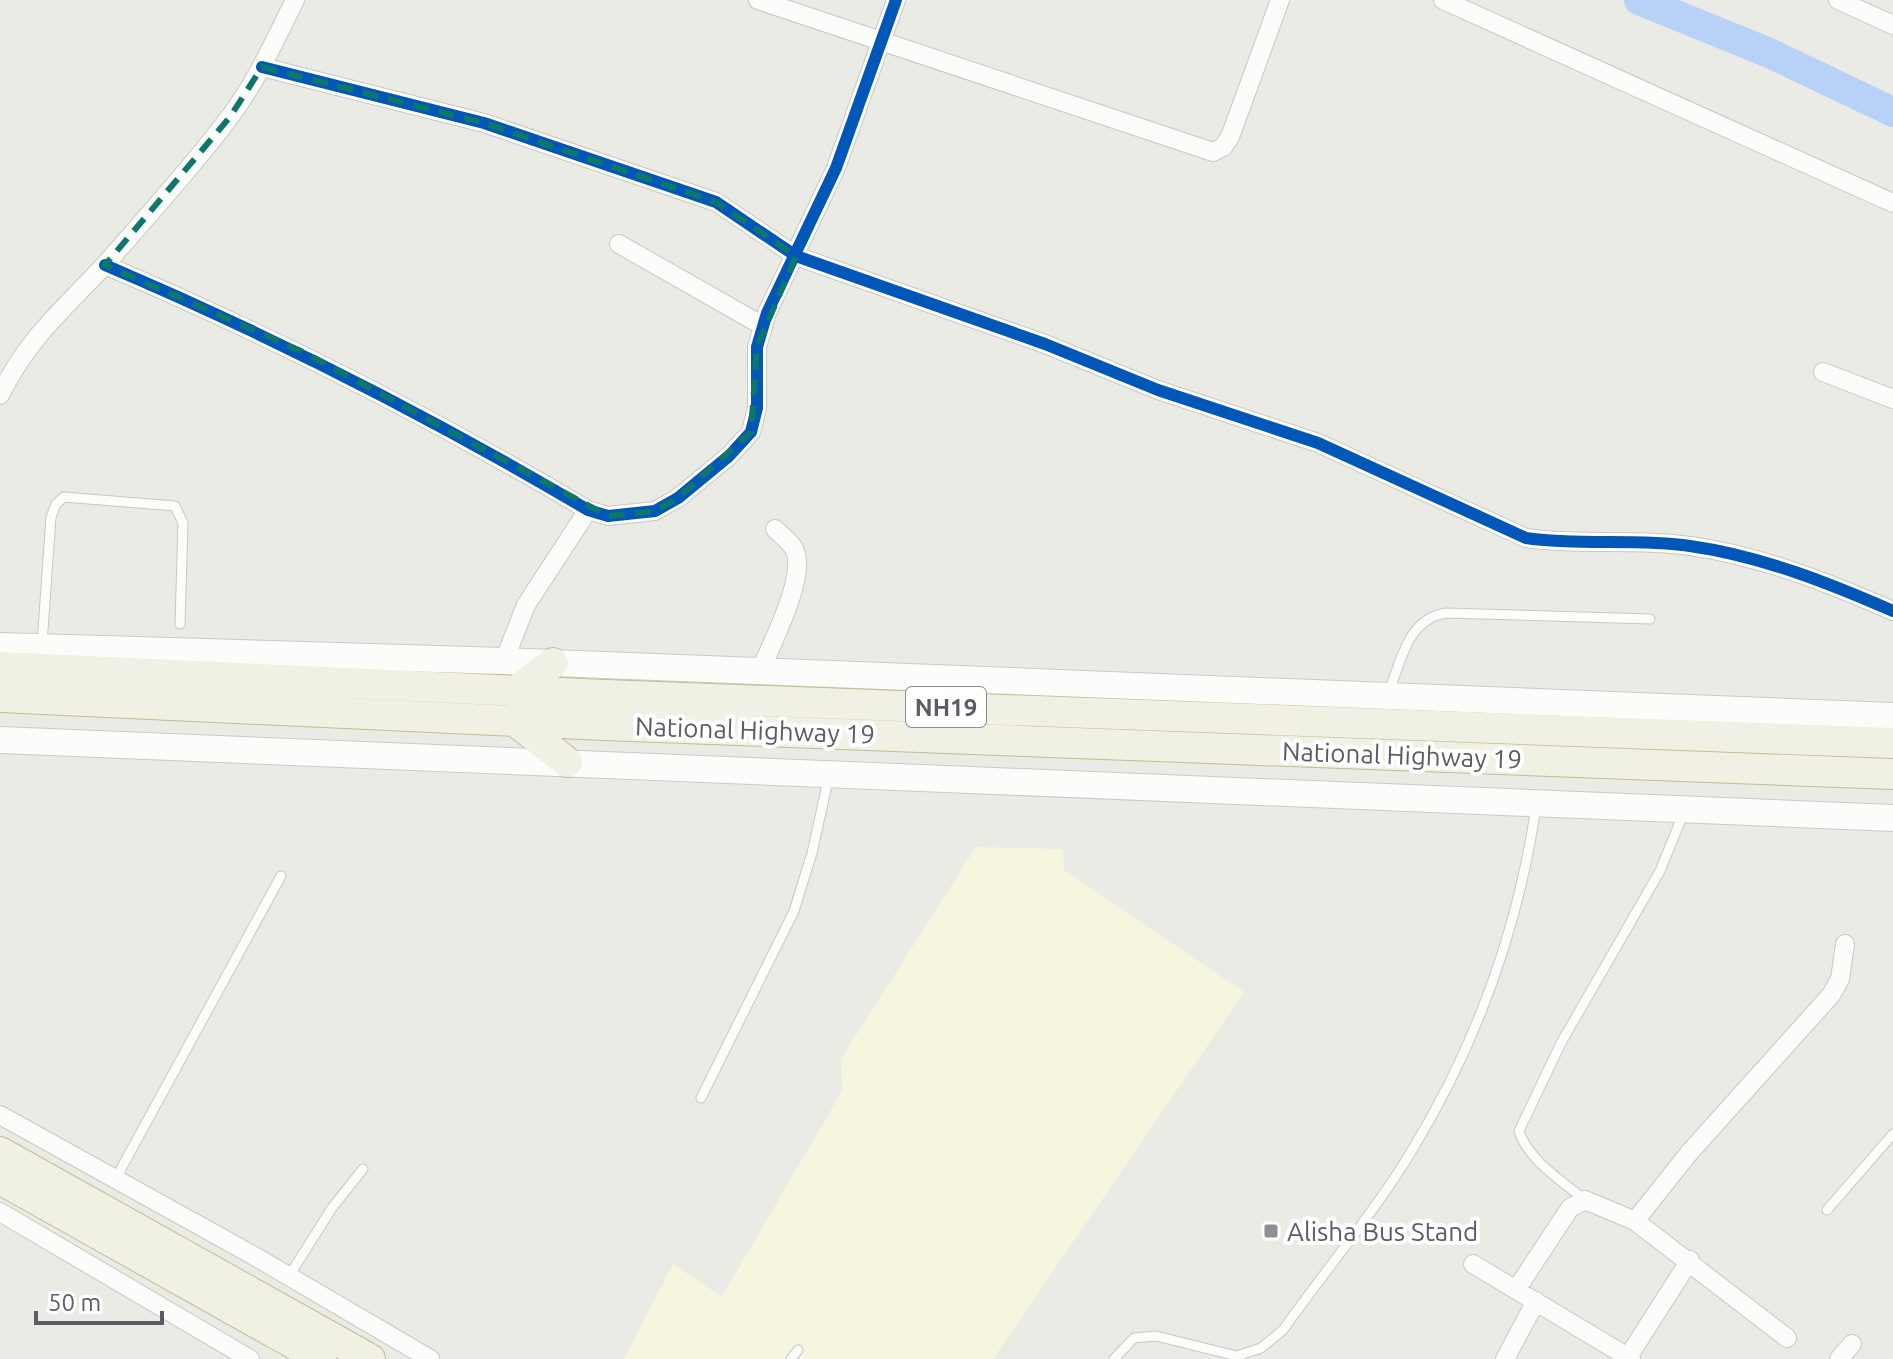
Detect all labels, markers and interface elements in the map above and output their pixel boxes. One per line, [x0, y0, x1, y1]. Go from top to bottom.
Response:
road number: NH19 [906, 687, 986, 727]
street label: National Highway 19 [634, 711, 876, 749]
street label: National Highway 19 [1281, 736, 1523, 774]
place label: Alisha Bus Stand [1287, 1217, 1478, 1246]
marker: Alisha Bus Stand [1262, 1222, 1280, 1240]
scale bar [36, 1275, 162, 1325]
text: 50 m [48, 1289, 101, 1316]

